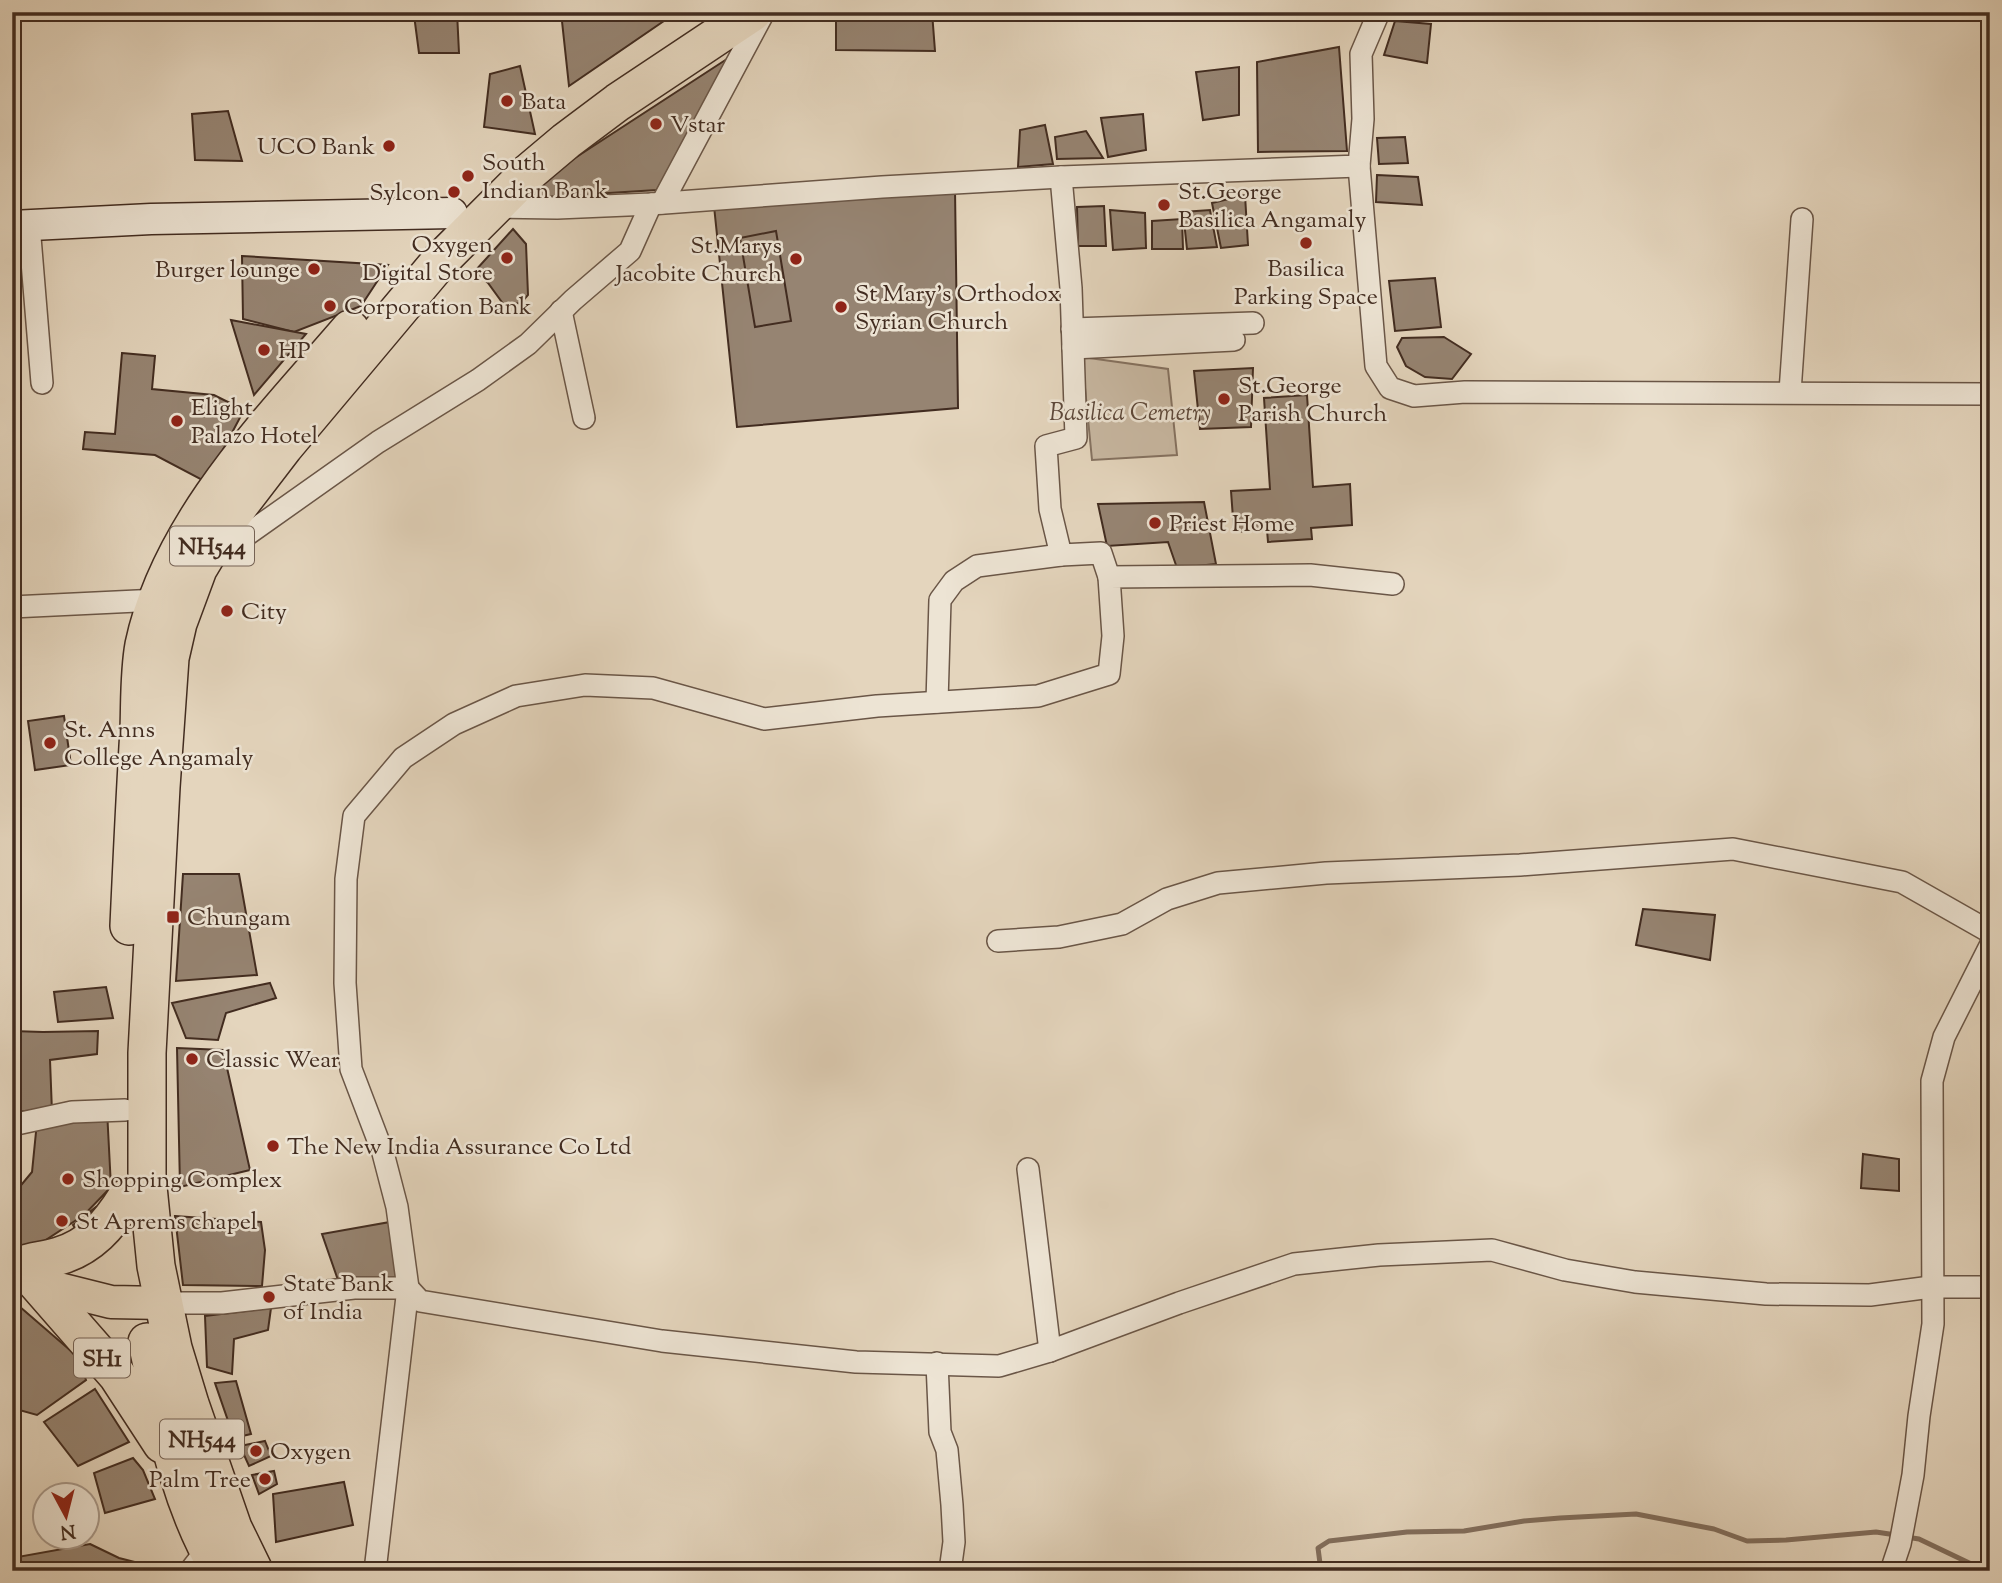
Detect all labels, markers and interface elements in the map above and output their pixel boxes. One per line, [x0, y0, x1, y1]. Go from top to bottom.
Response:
place label: Bata [521, 86, 566, 120]
marker: Bata [499, 93, 515, 109]
place label: Vstar [670, 109, 725, 143]
marker: Vstar [648, 116, 664, 132]
place label: UCO Bank [257, 131, 375, 165]
marker: UCO Bank [381, 138, 397, 154]
place label: South Indian Bank [482, 147, 608, 209]
marker: South Indian Bank [460, 168, 476, 184]
place label: St.George Basilica Angamaly [1178, 176, 1366, 238]
place label: Sylcon [369, 177, 440, 211]
marker: Sylcon [446, 184, 462, 200]
marker: St.George Basilica Angamaly [1156, 197, 1172, 213]
place label: Oxygen Digital Store [362, 229, 493, 291]
place label: St.Marys Jacobite Church [613, 230, 782, 292]
marker: Basilica Parking Space [1298, 235, 1314, 251]
marker: Oxygen Digital Store [499, 250, 515, 266]
marker: St.Marys Jacobite Church [788, 251, 804, 267]
place label: Basilica Parking Space [1234, 253, 1378, 315]
place label: Burger lounge [155, 254, 300, 288]
marker: Burger lounge [306, 261, 322, 277]
place label: St Mary's Orthodox Syrian Church [855, 278, 1061, 340]
place label: Corporation Bank [344, 291, 532, 325]
marker: Corporation Bank [322, 298, 338, 314]
marker: St Mary's Orthodox Syrian Church [833, 299, 849, 315]
place label: HP [278, 335, 311, 369]
marker: HP [256, 342, 272, 358]
place label: St.George Parish Church [1238, 370, 1387, 432]
marker: St.George Parish Church [1216, 391, 1232, 407]
place label: Elight Palazo Hotel [191, 392, 319, 454]
park label: Basilica Cemetry [1049, 397, 1211, 431]
marker: Elight Palazo Hotel [169, 413, 185, 429]
place label: Priest Home [1169, 508, 1295, 542]
marker: Priest Home [1147, 515, 1163, 531]
road number: NH544 [170, 526, 254, 566]
place label: City [241, 596, 287, 630]
marker: City [219, 603, 235, 619]
place label: St. Anns College Angamaly [64, 714, 253, 776]
marker: St. Anns College Angamaly [42, 735, 58, 751]
place label: Chungam [187, 902, 291, 936]
marker: Chungam [165, 909, 181, 925]
place label: Classic Wear [206, 1044, 340, 1078]
marker: Classic Wear [184, 1051, 200, 1067]
place label: The New India Assurance Co Ltd [287, 1131, 632, 1165]
marker: The New India Assurance Co Ltd [265, 1138, 281, 1154]
place label: Shopping Complex [82, 1164, 282, 1198]
marker: Shopping Complex [60, 1171, 76, 1187]
place label: St Aprems chapel [76, 1206, 258, 1240]
marker: St Aprems chapel [54, 1213, 70, 1229]
place label: State Bank of India [283, 1268, 394, 1330]
marker: State Bank of India [261, 1289, 277, 1305]
road number: SH1 [74, 1338, 130, 1378]
road number: NH544 [160, 1420, 244, 1458]
place label: Oxygen [270, 1436, 351, 1470]
marker: Oxygen [248, 1443, 264, 1459]
place label: Palm Tree [149, 1464, 251, 1498]
marker: Palm Tree [257, 1471, 273, 1487]
north arrow [32, 1482, 102, 1552]
text: N [59, 1516, 77, 1545]

